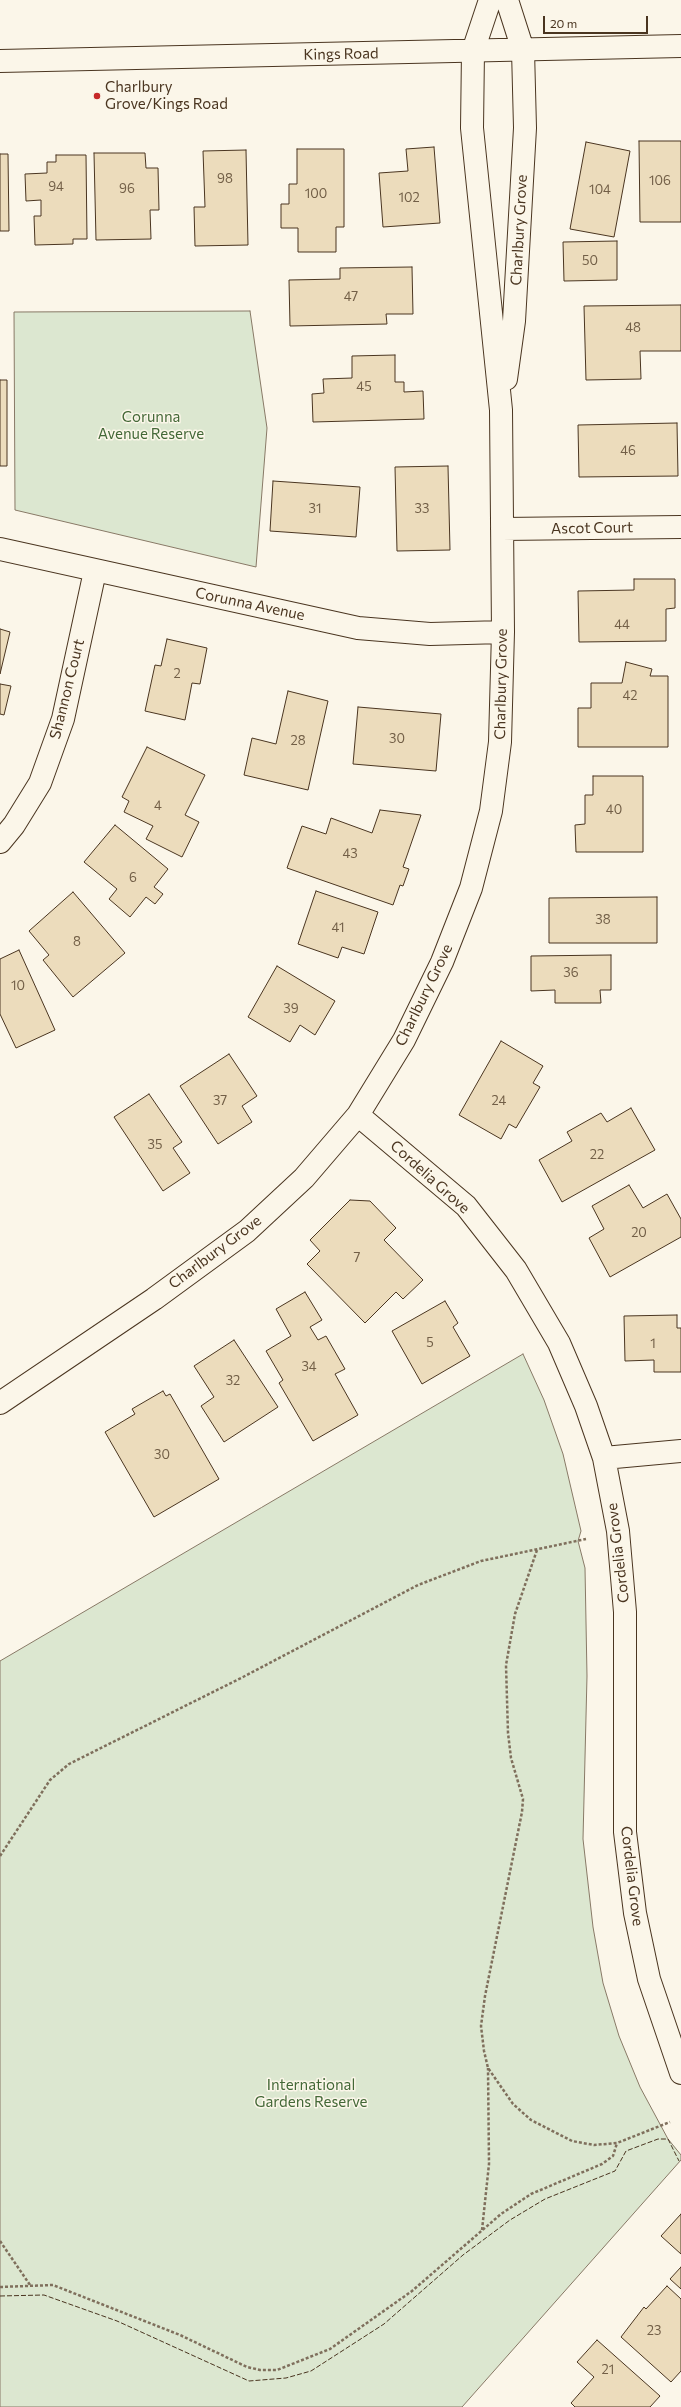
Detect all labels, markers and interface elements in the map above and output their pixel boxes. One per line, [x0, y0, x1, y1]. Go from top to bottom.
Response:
scale bar [545, 8, 650, 34]
text: 20 m [550, 16, 577, 30]
street label: Kings Road [303, 44, 379, 64]
place label: Charlbury Grove/Kings Road [105, 78, 228, 113]
marker: Charlbury Grove/Kings Road [92, 91, 102, 101]
house number: 98 [217, 171, 233, 187]
house number: 106 [649, 173, 671, 189]
street label: Charlbury Grove [507, 174, 531, 286]
house number: 94 [48, 179, 64, 195]
house number: 96 [119, 181, 135, 197]
house number: 104 [589, 182, 611, 198]
house number: 100 [305, 186, 327, 202]
house number: 102 [398, 190, 420, 206]
house number: 50 [582, 253, 598, 269]
house number: 47 [344, 289, 358, 305]
house number: 48 [625, 320, 641, 336]
house number: 45 [356, 379, 372, 395]
park label: Corunna Avenue Reserve [98, 408, 204, 443]
house number: 46 [620, 443, 636, 459]
house number: 31 [309, 501, 321, 517]
house number: 33 [415, 501, 429, 517]
street label: Ascot Court [551, 518, 633, 538]
street label: Corunna Avenue [194, 584, 306, 624]
house number: 44 [614, 617, 630, 633]
street label: Charlbury Grove [491, 628, 511, 740]
street label: Shannon Court [46, 637, 88, 741]
house number: 2 [173, 666, 181, 682]
house number: 42 [623, 688, 637, 704]
house number: 30 [389, 731, 405, 747]
house number: 28 [290, 733, 306, 749]
house number: 4 [154, 798, 162, 814]
house number: 40 [606, 802, 622, 818]
house number: 43 [342, 846, 358, 862]
house number: 6 [129, 870, 137, 886]
house number: 38 [595, 912, 611, 928]
house number: 41 [332, 920, 344, 936]
house number: 8 [73, 934, 81, 950]
street label: Charlbury Grove [392, 941, 456, 1049]
house number: 36 [563, 965, 579, 981]
house number: 10 [11, 978, 25, 994]
house number: 39 [283, 1001, 299, 1017]
house number: 37 [213, 1093, 227, 1109]
house number: 24 [492, 1093, 506, 1109]
house number: 35 [148, 1137, 162, 1153]
street label: Cordelia Grove [387, 1137, 473, 1217]
house number: 22 [590, 1147, 604, 1163]
street label: Charlbury Grove [165, 1211, 265, 1293]
house number: 20 [631, 1225, 647, 1241]
house number: 7 [354, 1250, 360, 1266]
house number: 5 [426, 1335, 434, 1351]
house number: 1 [650, 1336, 656, 1352]
house number: 34 [301, 1359, 317, 1375]
house number: 32 [226, 1373, 240, 1389]
house number: 30 [154, 1447, 170, 1463]
street label: Cordelia Grove [603, 1502, 633, 1604]
street label: Cordelia Grove [617, 1825, 647, 1927]
park label: International Gardens Reserve [255, 2076, 367, 2111]
house number: 23 [647, 2323, 661, 2339]
house number: 21 [602, 2362, 614, 2378]

